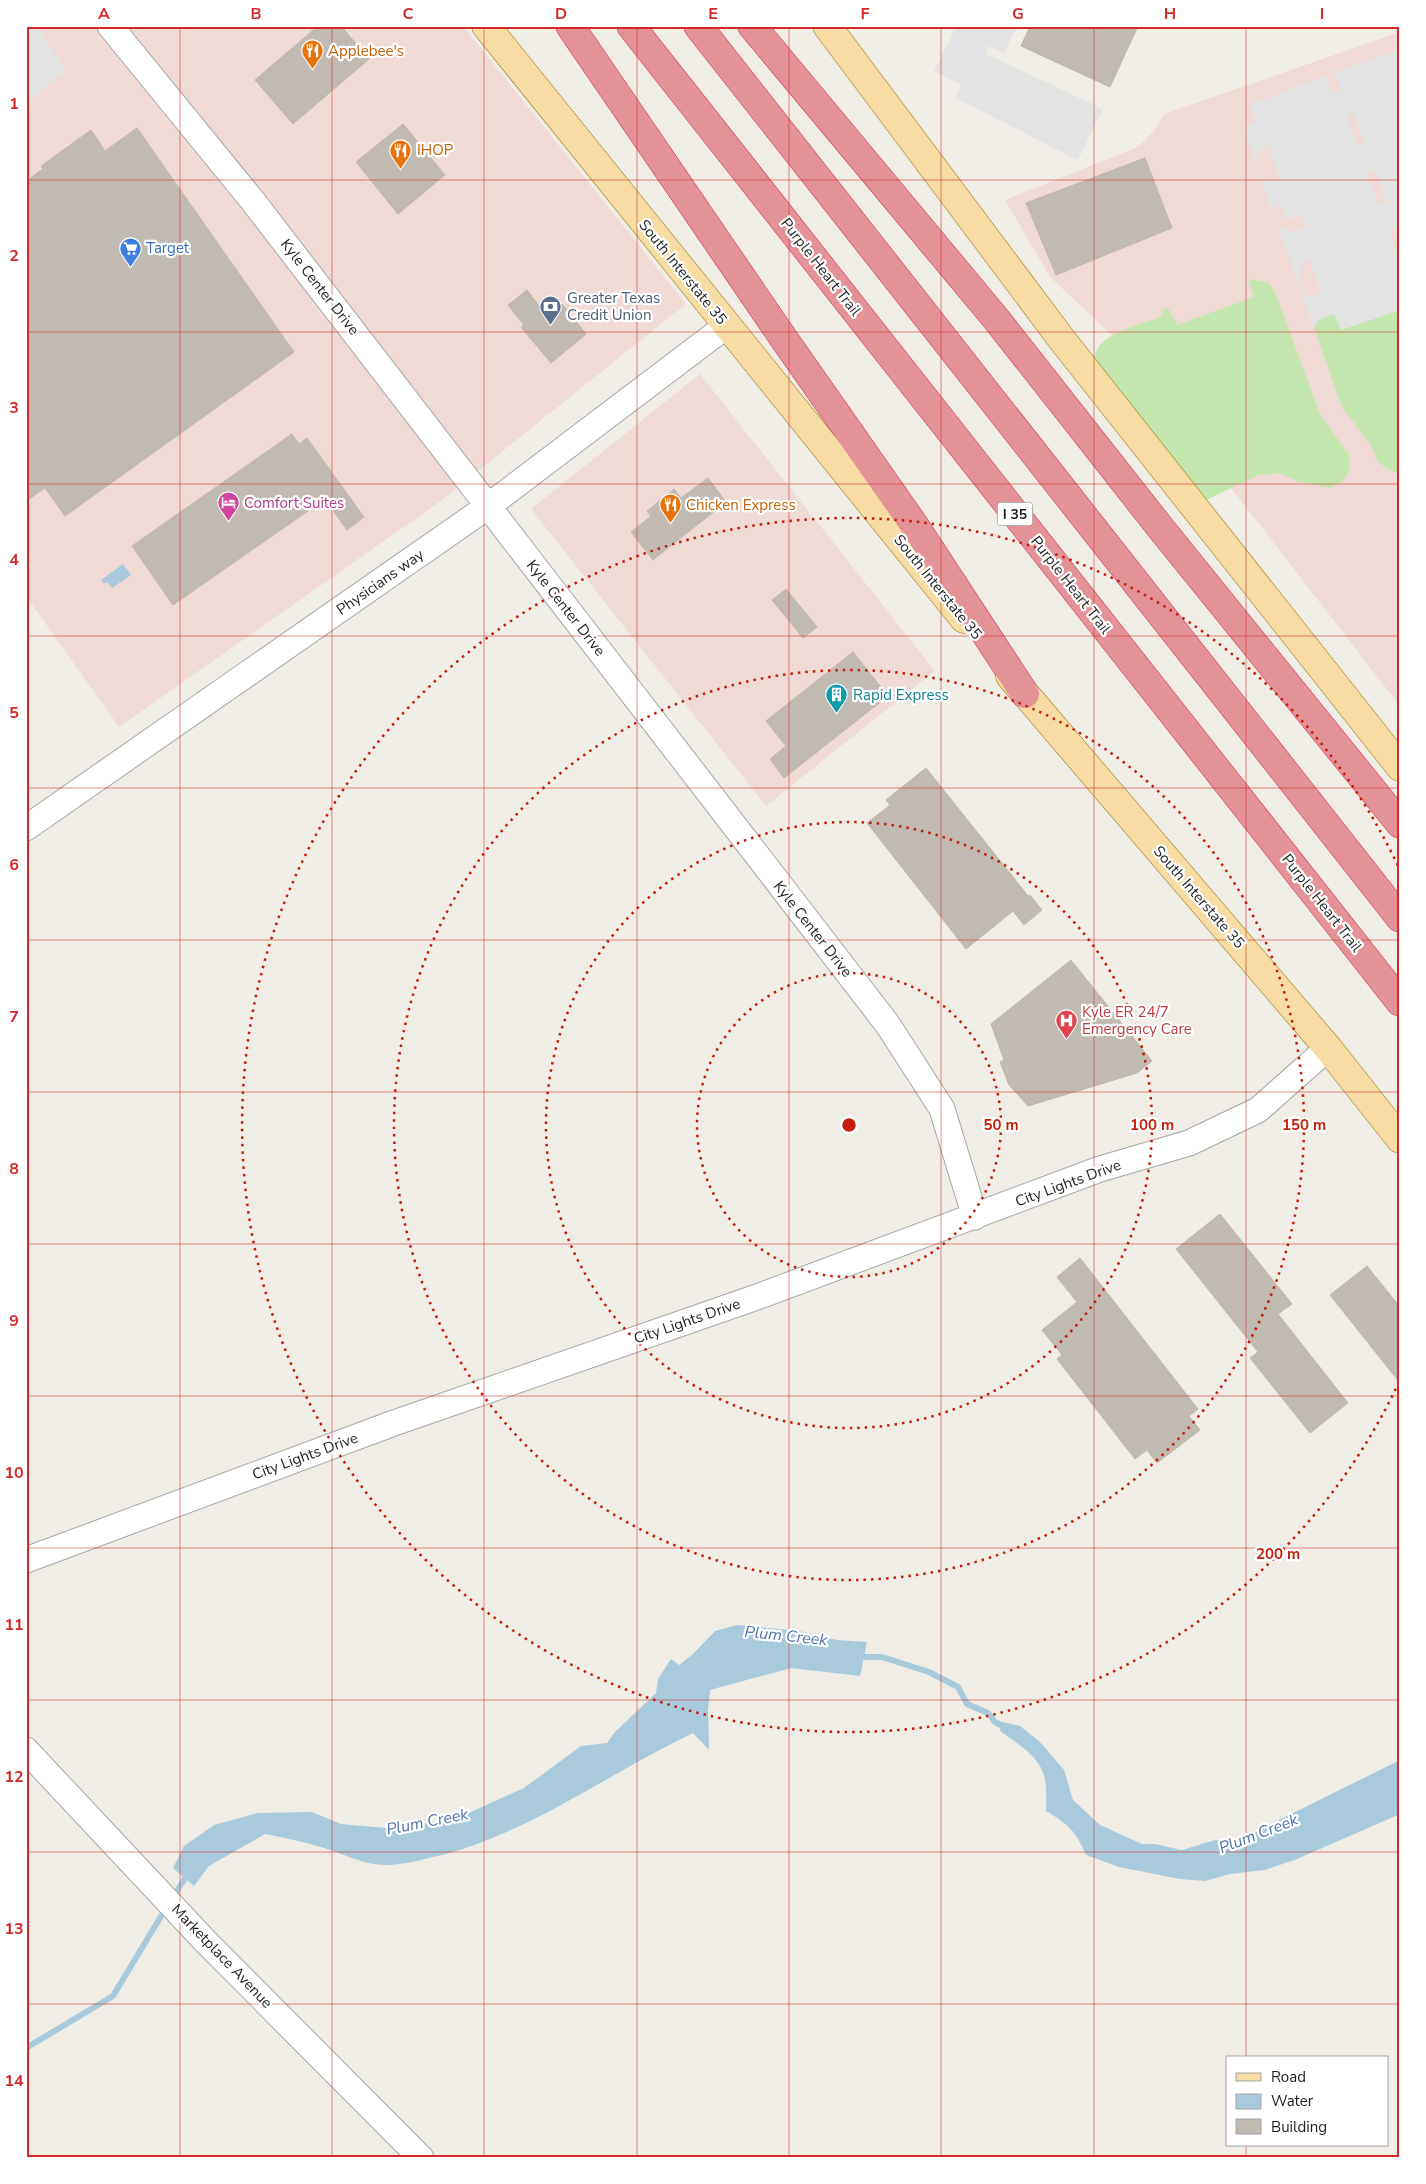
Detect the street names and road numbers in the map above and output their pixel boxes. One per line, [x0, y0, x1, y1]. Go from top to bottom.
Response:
street label: Purple Heart Trail [776, 214, 866, 321]
street label: South Interstate 35 [634, 215, 732, 329]
street label: Kyle Center Drive [276, 235, 364, 339]
road number: I 35 [998, 502, 1032, 526]
street label: South Interstate 35 [889, 530, 987, 644]
street label: Purple Heart Trail [1026, 532, 1116, 639]
street label: Physicians way [332, 544, 428, 620]
street label: Kyle Center Drive [522, 556, 610, 660]
street label: South Interstate 35 [1149, 841, 1249, 953]
street label: Purple Heart Trail [1277, 850, 1367, 957]
street label: Kyle Center Drive [769, 877, 857, 981]
street label: City Lights Drive [1012, 1155, 1124, 1211]
street label: City Lights Drive [631, 1293, 743, 1349]
street label: City Lights Drive [249, 1428, 361, 1484]
street label: Marketplace Avenue [167, 1900, 277, 2012]

